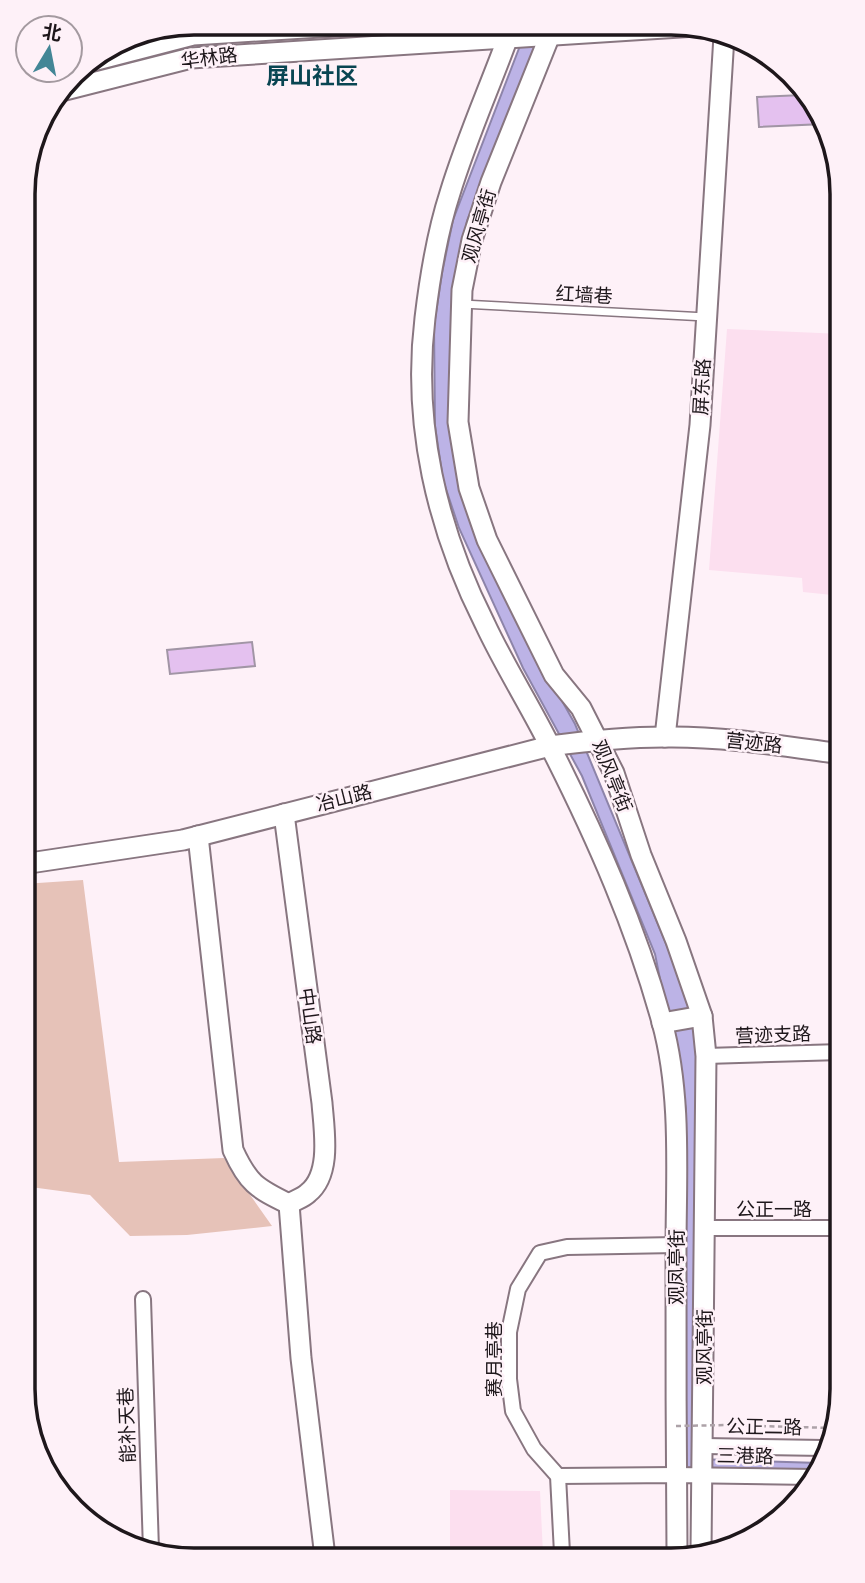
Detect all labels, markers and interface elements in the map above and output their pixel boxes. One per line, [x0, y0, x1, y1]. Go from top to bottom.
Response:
north arrow [14, 14, 84, 84]
text: 北 [41, 20, 63, 46]
street label: 华林路 [179, 43, 239, 73]
district label: 屏山社区 [266, 62, 358, 90]
street label: 观风亭街 [457, 186, 501, 266]
street label: 红墙巷 [555, 282, 613, 308]
street label: 屏东路 [689, 358, 715, 416]
street label: 营迹路 [724, 729, 784, 757]
street label: 观风亭街 [587, 736, 637, 816]
street label: 冶山路 [314, 780, 374, 816]
street label: 中山路 [295, 986, 325, 1046]
street label: 营迹支路 [735, 1022, 811, 1048]
street label: 公正一路 [736, 1198, 812, 1221]
street label: 观凤亭街 [665, 1229, 688, 1305]
street label: 观风亭街 [693, 1309, 716, 1385]
street label: 赛月亭巷 [483, 1321, 506, 1397]
street label: 能补天巷 [114, 1387, 140, 1463]
street label: 公正二路 [726, 1415, 802, 1439]
street label: 三港路 [716, 1444, 774, 1468]

